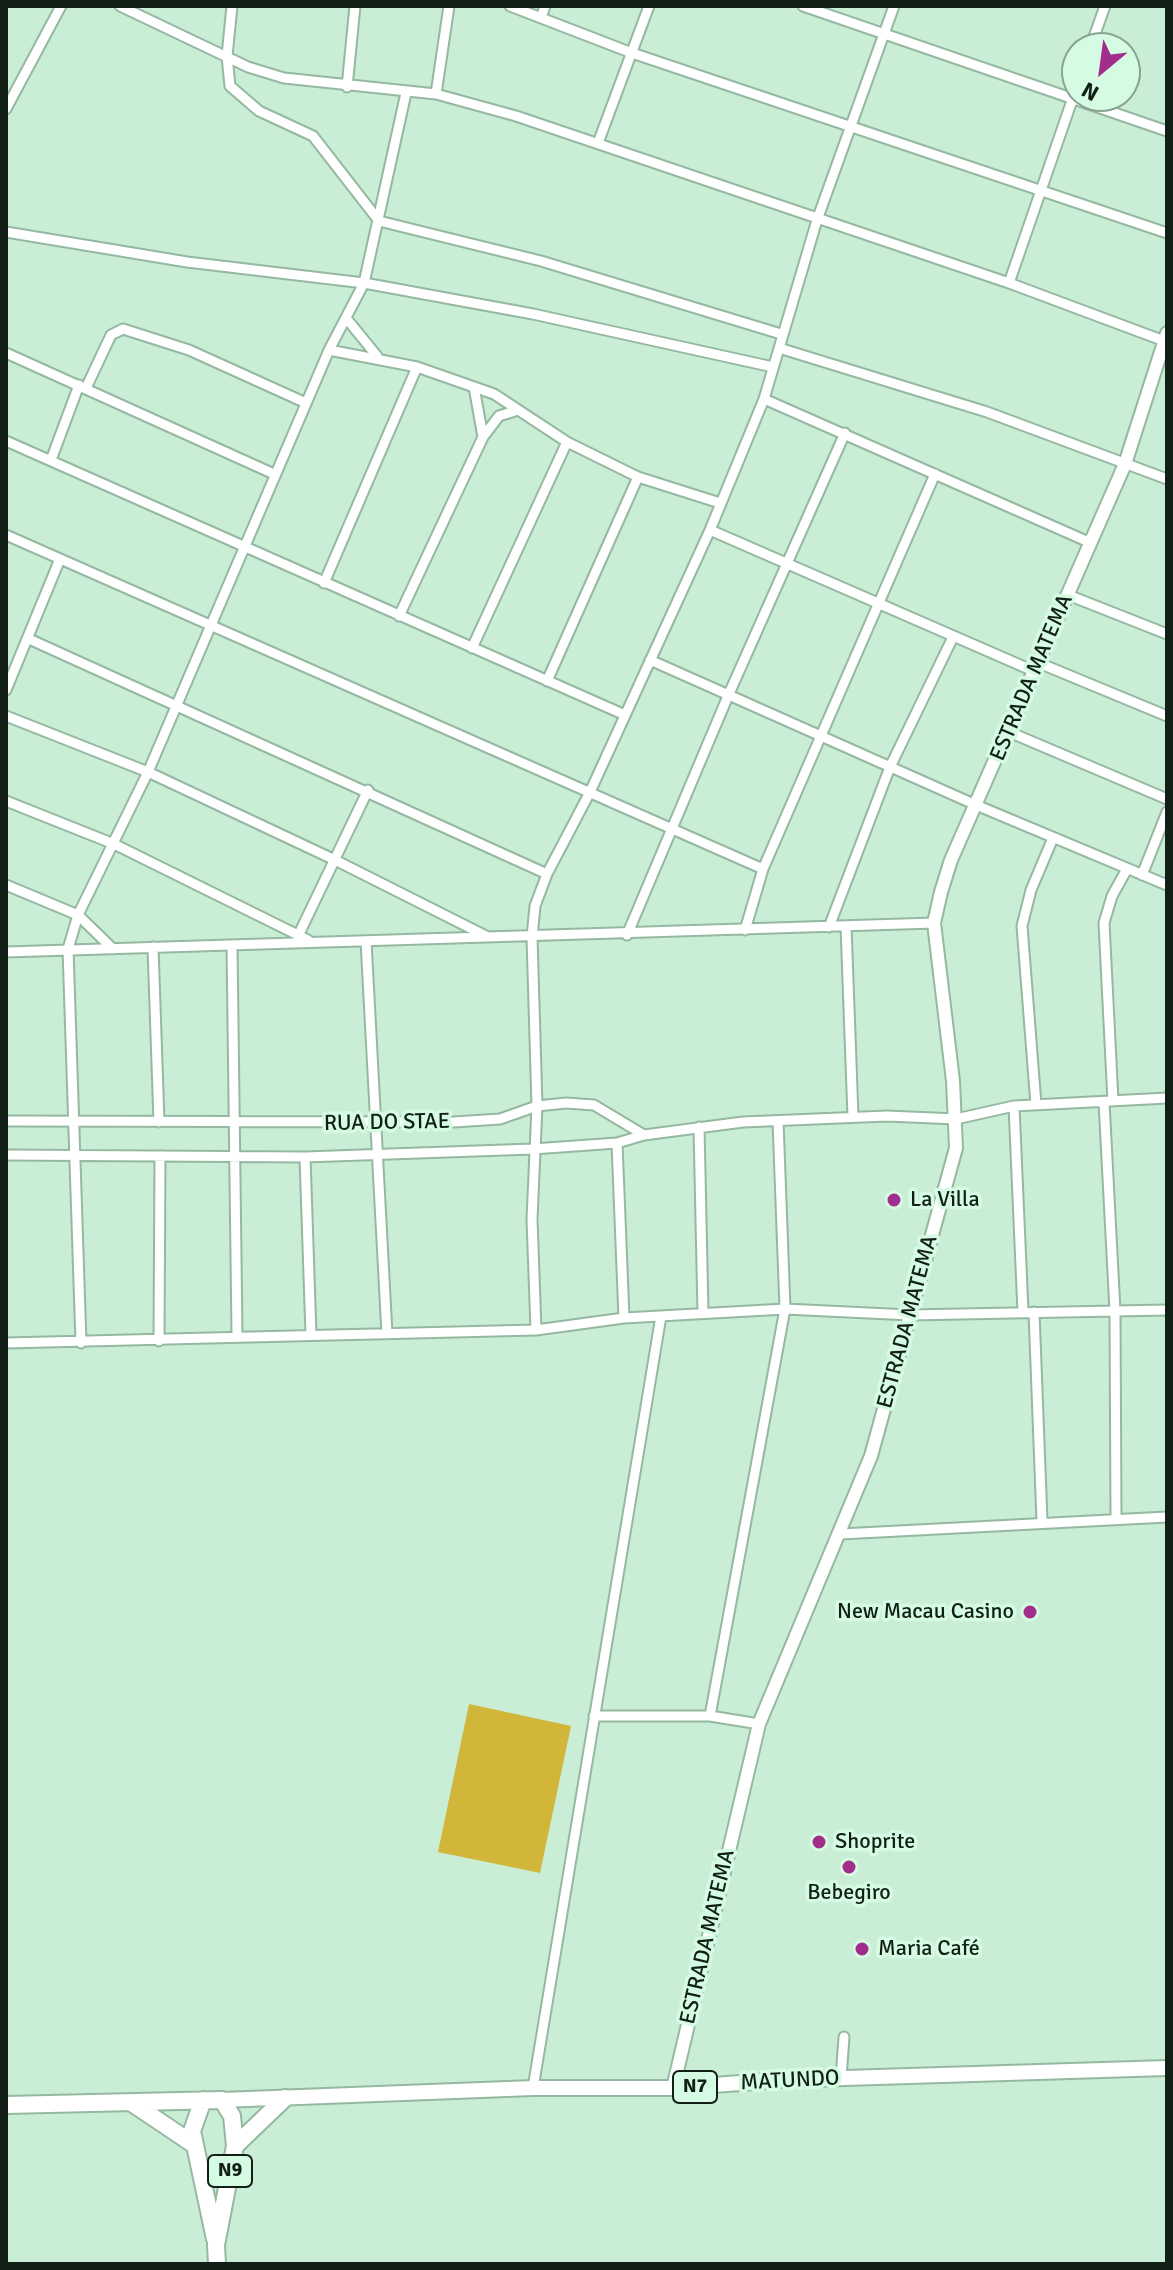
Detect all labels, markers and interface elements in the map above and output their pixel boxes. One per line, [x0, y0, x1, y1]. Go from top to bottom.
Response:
north arrow [1061, 32, 1141, 112]
text: N [1077, 76, 1103, 107]
street label: ESTRADA MATEMA [985, 591, 1079, 765]
street label: RUA DO STAE [324, 1109, 450, 1137]
place label: La Villa [910, 1187, 980, 1213]
marker: La Villa [885, 1191, 903, 1209]
street label: ESTRADA MATEMA [872, 1233, 944, 1411]
place label: New Macau Casino [837, 1599, 1014, 1625]
marker: New Macau Casino [1021, 1603, 1039, 1621]
place label: Shoprite [835, 1829, 915, 1855]
marker: Shoprite [810, 1833, 828, 1851]
street label: ESTRADA MATEMA [675, 1847, 741, 2027]
marker: Bebegiro [840, 1858, 858, 1876]
place label: Bebegiro [807, 1880, 891, 1906]
place label: Maria Café [878, 1936, 980, 1962]
marker: Maria Café [853, 1940, 871, 1958]
street label: MATUNDO [740, 2065, 840, 2097]
road number: N7 [673, 2071, 717, 2103]
road number: N9 [208, 2155, 252, 2187]

